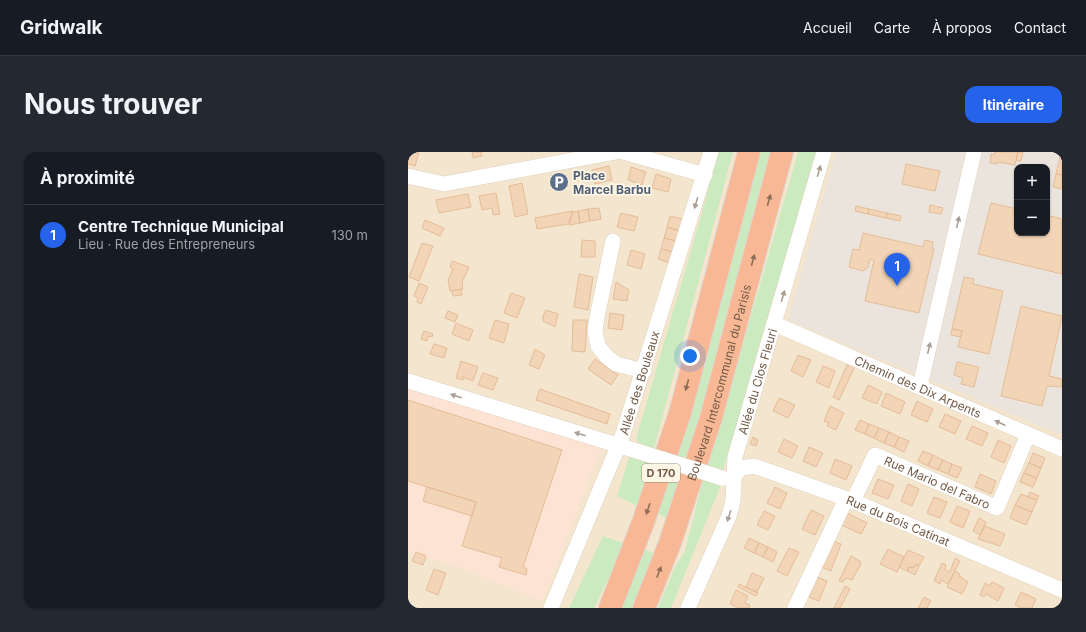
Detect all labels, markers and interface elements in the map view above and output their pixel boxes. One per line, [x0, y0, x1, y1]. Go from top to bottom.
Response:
text: Gridwalk [20, 16, 103, 39]
text: Accueil [803, 19, 852, 36]
text: Carte [874, 19, 910, 36]
text: À propos [932, 19, 992, 36]
text: Contact [1014, 19, 1066, 36]
button: Itinéraire [965, 86, 1062, 123]
text: Nous trouver [24, 87, 202, 121]
map controls [1014, 164, 1050, 236]
button: + [1014, 164, 1050, 200]
one-way arrow [816, 165, 822, 177]
text: À proximité [40, 168, 135, 188]
place label: Place Marcel Barbu [573, 168, 651, 197]
parking icon: Place Marcel Barbu [548, 171, 570, 193]
one-way arrow [766, 194, 772, 206]
one-way arrow [693, 197, 699, 209]
button: − [1014, 200, 1050, 236]
one-way arrow [956, 216, 962, 228]
text: Centre Technique Municipal [78, 217, 284, 236]
text: 1 [50, 227, 56, 243]
text: 130 m [331, 227, 368, 243]
text: Lieu · Rue des Entrepreneurs [78, 236, 255, 252]
pin: 1 [884, 253, 910, 286]
one-way arrow [751, 254, 757, 266]
street label: Boulevard Intercommunal du Parisis [683, 282, 754, 482]
one-way arrow [780, 290, 786, 302]
street label: Allée du Clos Fleuri [734, 327, 780, 436]
street label: Allée des Bouleaux [616, 328, 662, 437]
one-way arrow [927, 342, 933, 355]
your location [680, 346, 700, 366]
street label: Chemin des Dix Arpents [852, 352, 984, 421]
one-way arrow [684, 380, 690, 392]
one-way arrow [450, 393, 462, 399]
one-way arrow [995, 420, 1006, 426]
one-way arrow [574, 431, 586, 437]
street label: Rue Mario del Fabro [882, 452, 993, 512]
road number: D 170 [642, 464, 680, 482]
street label: Rue du Bois Catinat [845, 492, 952, 549]
one-way arrow [645, 504, 651, 516]
one-way arrow [725, 510, 731, 522]
one-way arrow [656, 566, 662, 577]

